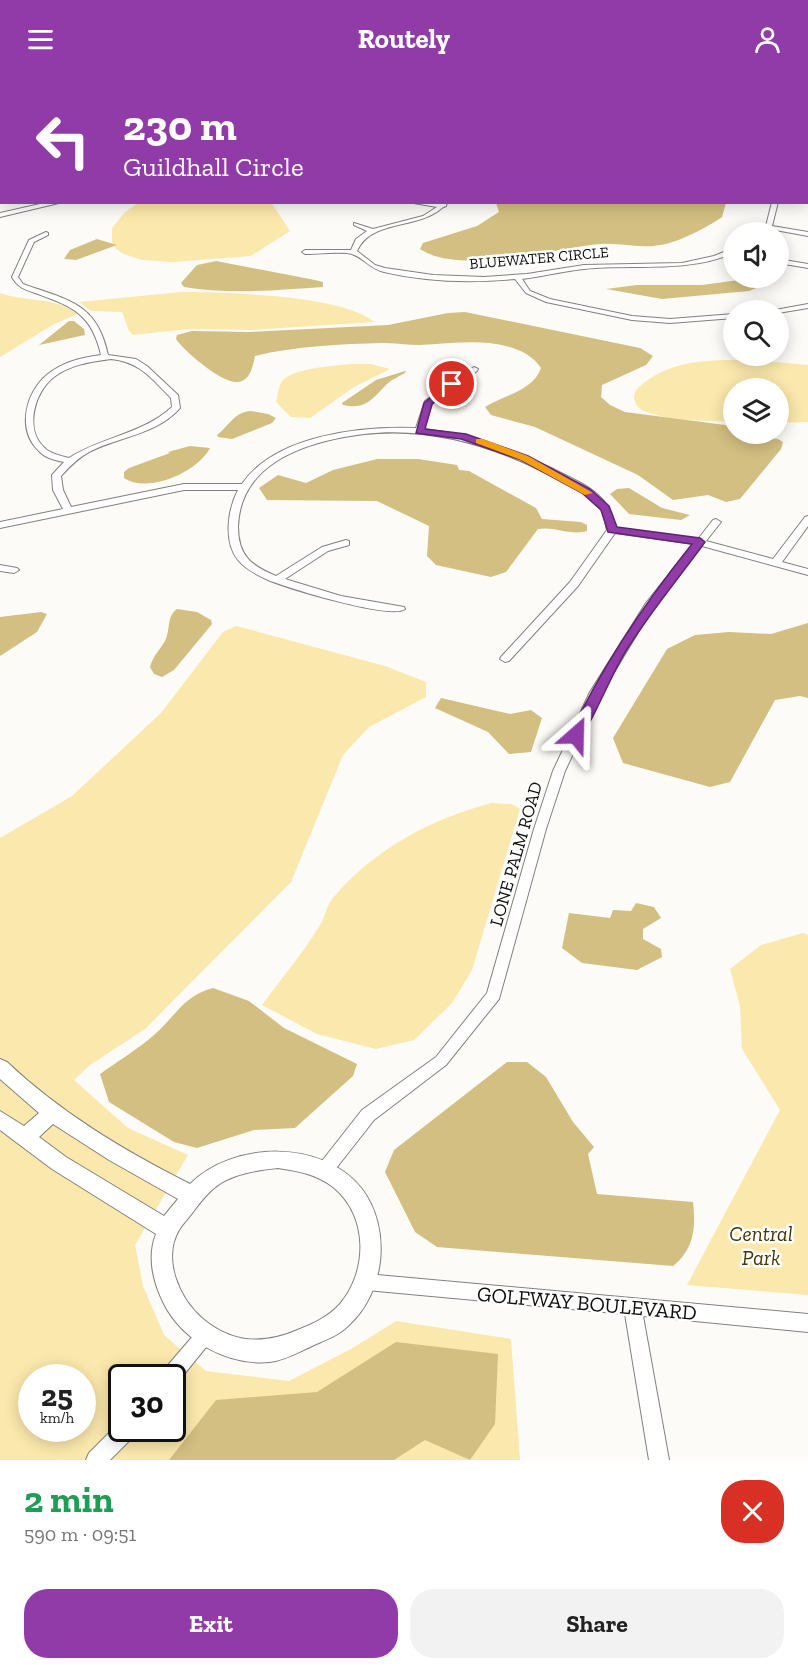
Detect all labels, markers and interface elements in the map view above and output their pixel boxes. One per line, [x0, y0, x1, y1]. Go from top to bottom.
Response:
icon: menu [24, 23, 57, 56]
text: Routely [358, 23, 450, 55]
icon: person [751, 23, 784, 56]
text: 230 m [123, 100, 237, 151]
icon: left [24, 102, 102, 180]
text: Guildhall Circle [123, 151, 304, 183]
map controls [723, 222, 789, 444]
button: sound [723, 222, 789, 288]
street label: BLUEWATER CIRCLE [469, 243, 610, 273]
button: search [723, 300, 789, 366]
pin [426, 358, 477, 409]
icon: arrive [435, 367, 468, 400]
button: layers [723, 378, 789, 444]
position arrow [544, 703, 608, 767]
street label: LONE PALM ROAD [485, 779, 547, 929]
park label: Central Park [729, 1221, 793, 1270]
street label: GOLFWAY BOULEVARD [476, 1281, 698, 1325]
speed limit sign: 30 [108, 1364, 186, 1442]
text: 25 [41, 1378, 73, 1414]
text: km/h [40, 1409, 74, 1427]
text: 2 min [24, 1478, 114, 1521]
button: close [721, 1480, 784, 1543]
text: 590 m · 09:51 [24, 1522, 136, 1546]
button: Exit [24, 1589, 398, 1658]
button: Share [410, 1589, 784, 1658]

